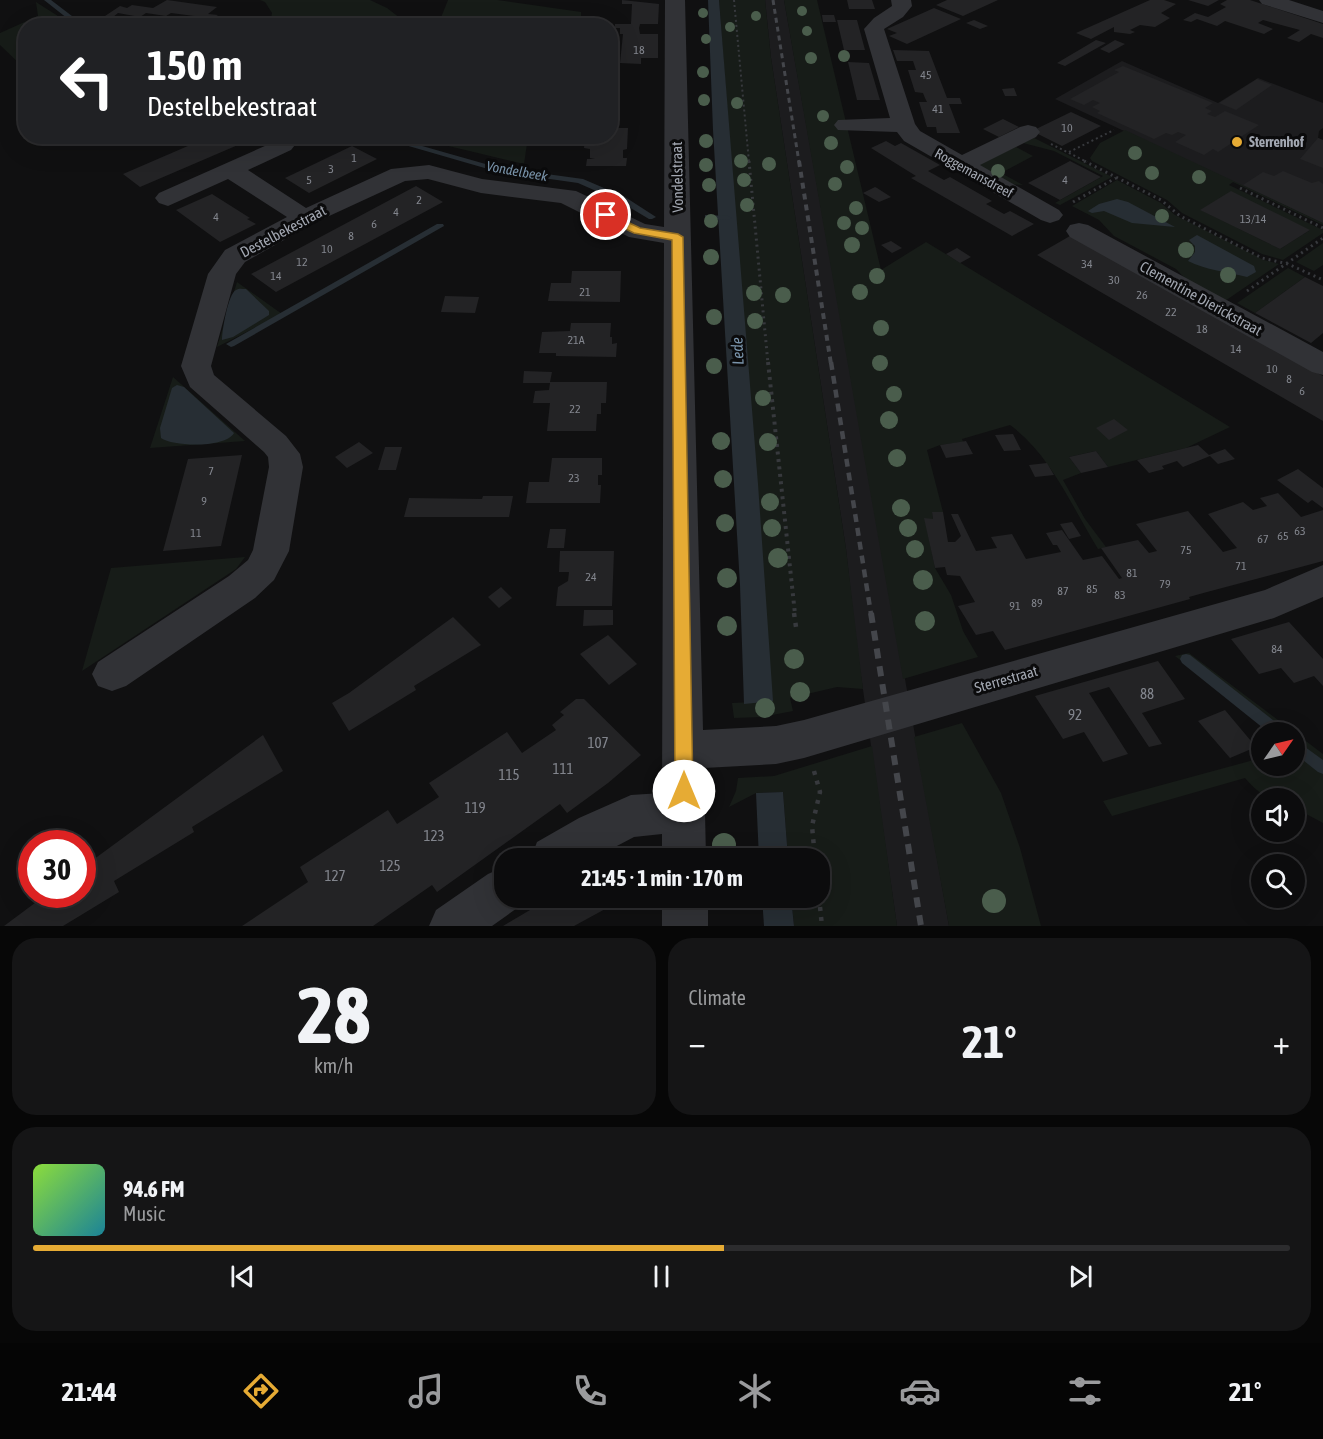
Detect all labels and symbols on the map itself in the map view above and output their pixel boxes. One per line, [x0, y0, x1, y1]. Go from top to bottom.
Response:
house number: 18 [633, 43, 645, 57]
house number: 45 [920, 68, 932, 82]
house number: 41 [932, 102, 944, 116]
house number: 10 [1061, 121, 1073, 135]
place label: Sterrenhof [1249, 134, 1304, 150]
marker: Sterrenhof [1230, 135, 1244, 149]
street label: Vondelstraat [668, 141, 686, 213]
street label: Roggemansdreef [932, 145, 1016, 201]
house number: 1 [351, 151, 357, 165]
water label: Vondelbeek [485, 158, 550, 184]
house number: 3 [328, 162, 334, 176]
house number: 5 [306, 173, 312, 187]
house number: 4 [1062, 173, 1068, 187]
pin [580, 189, 631, 240]
house number: 2 [416, 193, 422, 207]
street label: Destelbekestraat [237, 201, 329, 261]
house number: 4 [393, 205, 399, 219]
house number: 4 [213, 210, 219, 224]
house number: 13/14 [1240, 212, 1267, 226]
house number: 6 [371, 217, 377, 231]
house number: 8 [348, 229, 354, 243]
house number: 10 [321, 242, 333, 256]
house number: 12 [296, 255, 308, 269]
house number: 34 [1081, 257, 1093, 271]
street label: Clementine Dierickstraat [1137, 257, 1265, 339]
house number: 14 [270, 269, 282, 283]
house number: 30 [1108, 273, 1120, 287]
house number: 21 [579, 285, 591, 299]
house number: 26 [1136, 288, 1148, 302]
house number: 22 [1165, 305, 1177, 319]
house number: 18 [1196, 322, 1208, 336]
house number: 21A [567, 333, 585, 347]
water label: Lede [727, 337, 747, 365]
house number: 14 [1230, 342, 1242, 356]
house number: 10 [1266, 362, 1278, 376]
house number: 8 [1286, 372, 1292, 386]
house number: 6 [1299, 384, 1305, 398]
house number: 22 [569, 402, 581, 416]
house number: 7 [208, 464, 214, 478]
house number: 23 [568, 471, 580, 485]
house number: 9 [201, 494, 207, 508]
house number: 63 [1294, 524, 1306, 538]
house number: 11 [190, 526, 202, 540]
house number: 65 [1277, 529, 1289, 543]
house number: 67 [1257, 532, 1269, 546]
house number: 75 [1180, 543, 1192, 557]
house number: 71 [1235, 559, 1247, 573]
house number: 81 [1126, 566, 1138, 580]
house number: 24 [585, 570, 597, 584]
house number: 79 [1159, 577, 1171, 591]
house number: 85 [1086, 582, 1098, 596]
house number: 87 [1057, 584, 1069, 598]
house number: 83 [1114, 588, 1126, 602]
house number: 89 [1031, 596, 1043, 610]
house number: 91 [1009, 599, 1021, 613]
house number: 84 [1271, 642, 1283, 656]
street label: Sterrestraat [972, 662, 1040, 696]
house number: 88 [1140, 685, 1154, 702]
house number: 92 [1068, 706, 1082, 723]
north arrow [1251, 722, 1305, 776]
house number: 107 [587, 734, 609, 751]
position arrow [652, 759, 716, 823]
house number: 111 [552, 760, 574, 777]
house number: 115 [498, 766, 520, 783]
house number: 119 [464, 799, 486, 816]
house number: 123 [423, 827, 445, 844]
speed limit sign: 30 [18, 830, 96, 908]
house number: 125 [379, 857, 401, 874]
house number: 127 [324, 867, 346, 884]

